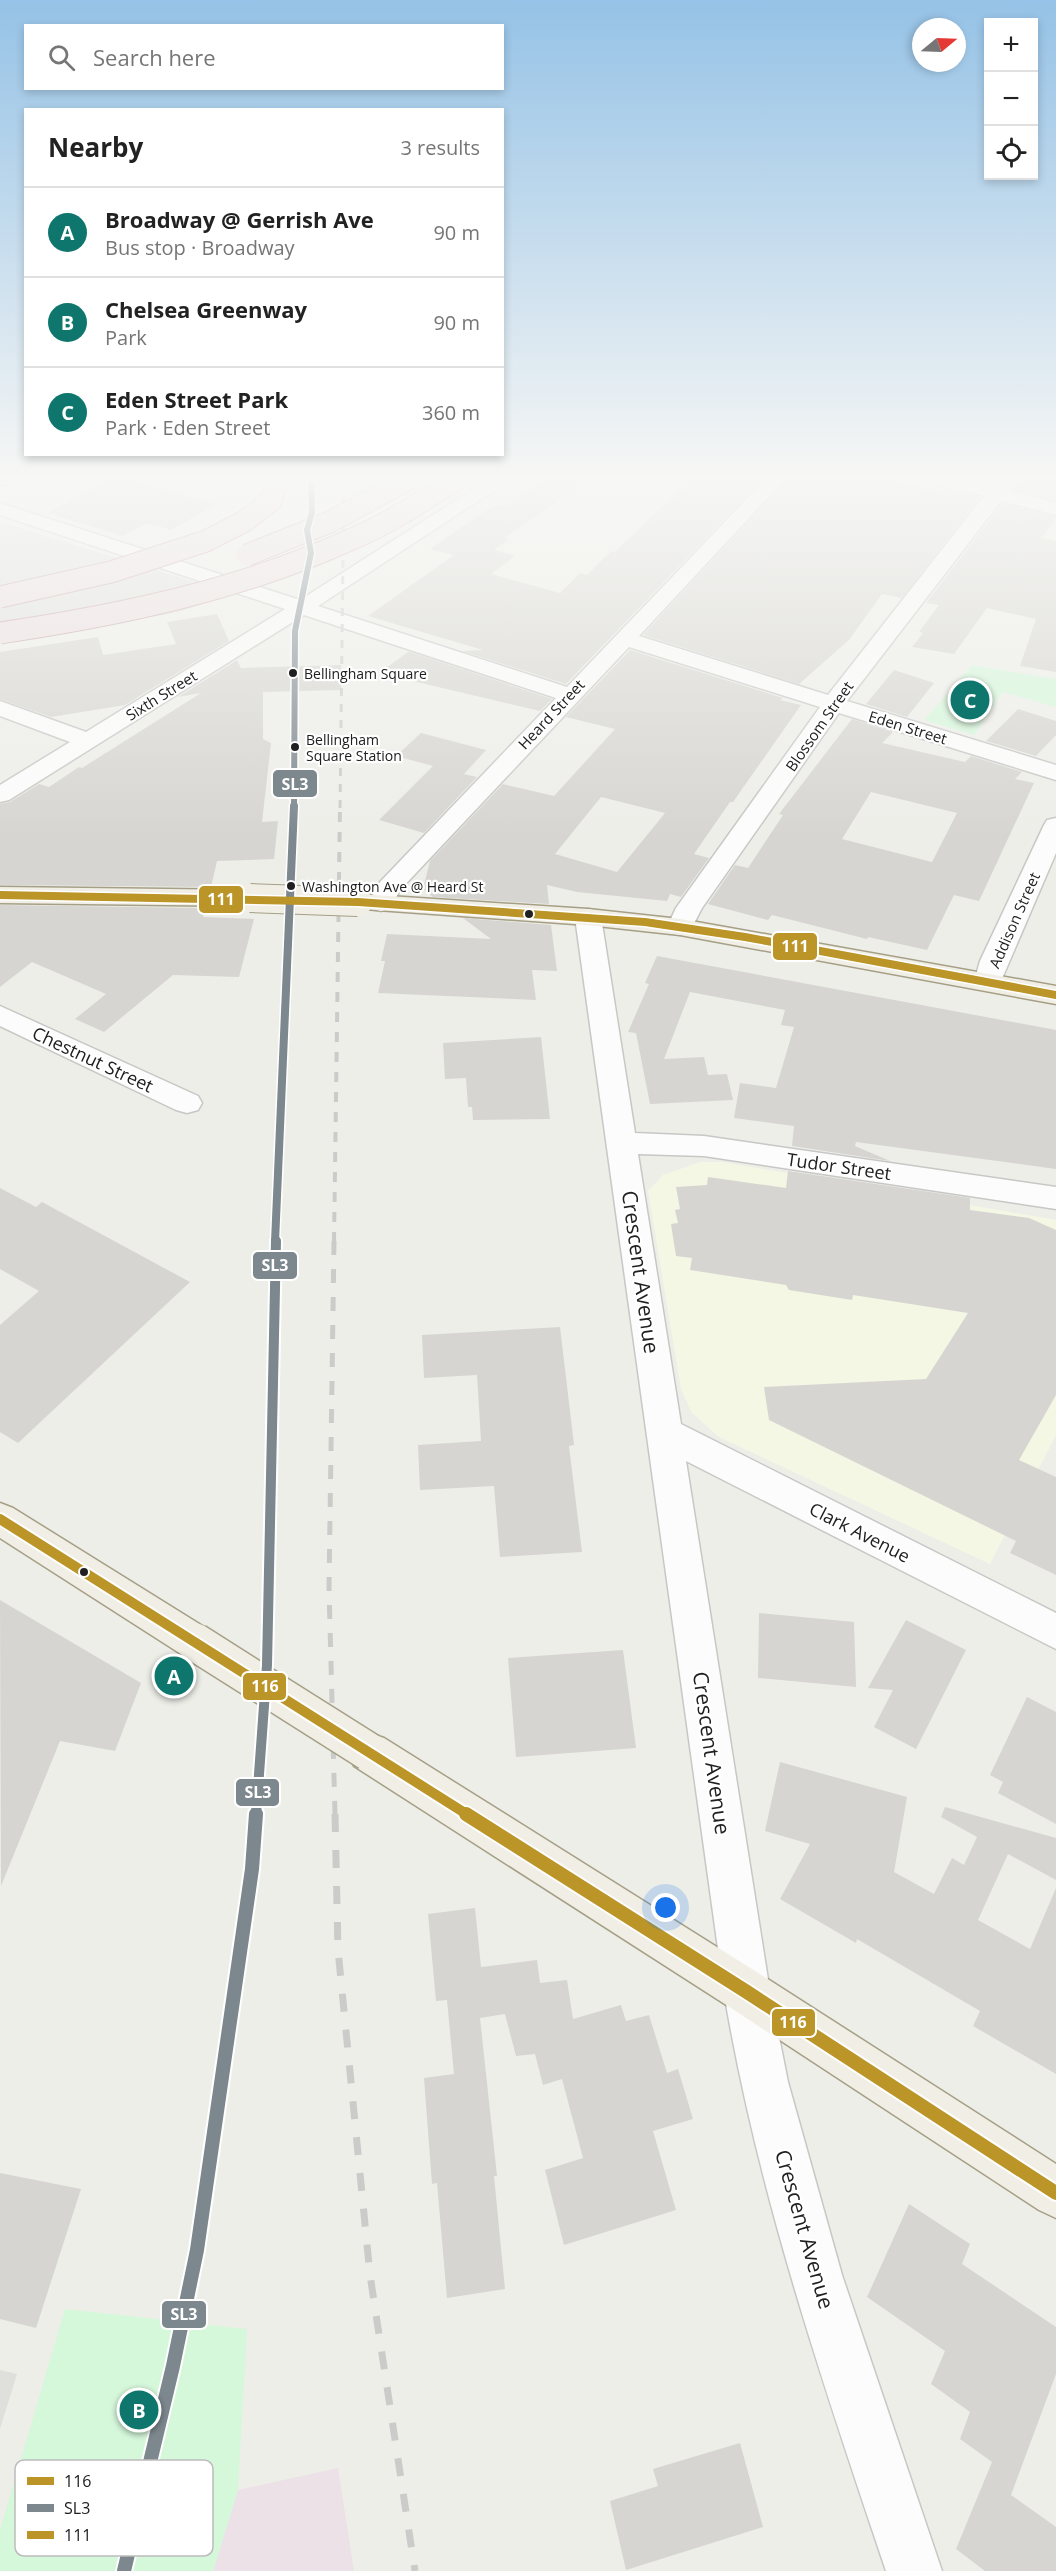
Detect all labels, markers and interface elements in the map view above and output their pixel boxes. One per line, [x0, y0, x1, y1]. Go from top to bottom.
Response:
north arrow [912, 18, 966, 72]
map controls [984, 18, 1038, 180]
button: + [984, 18, 1038, 72]
search box [24, 24, 504, 90]
icon: search [45, 41, 78, 74]
text: Search here [93, 42, 216, 72]
button: − [984, 72, 1038, 126]
button: locate [984, 126, 1038, 180]
text: Nearby [48, 129, 143, 165]
text: 3 results [400, 134, 480, 161]
text: Broadway @ Gerrish Ave [105, 204, 374, 234]
text: A [61, 219, 74, 246]
text: 90 m [433, 219, 480, 246]
text: Bus stop · Broadway [105, 234, 295, 261]
text: Chelsea Greenway [105, 294, 307, 324]
text: B [61, 309, 74, 336]
text: 90 m [433, 309, 480, 336]
text: Park [105, 324, 147, 351]
text: Eden Street Park [105, 384, 288, 414]
text: C [61, 399, 74, 426]
text: 360 m [422, 399, 480, 426]
text: Park · Eden Street [105, 414, 270, 441]
place label: Bellingham Square [304, 664, 427, 683]
street label: Sixth Street [122, 665, 200, 725]
marker: Bellingham Square [287, 667, 299, 679]
street label: Heard Street [513, 675, 589, 753]
street label: Blossom Street [781, 677, 857, 775]
pin: C [950, 678, 990, 722]
street label: Eden Street [866, 706, 950, 748]
place label: Bellingham Square Station [306, 730, 402, 765]
marker: Bellingham Square Station [289, 741, 301, 753]
line badge: SL3 [272, 769, 318, 798]
text: SL3 [282, 773, 309, 795]
street label: Addison Street [984, 869, 1044, 971]
place label: Washington Ave @ Heard St [302, 877, 483, 896]
marker: Washington Ave @ Heard St [285, 880, 297, 892]
line badge: 111 [198, 885, 244, 914]
text: 111 [207, 888, 235, 910]
unlabelled marker [523, 908, 535, 920]
line badge: 111 [772, 932, 818, 961]
text: 111 [781, 935, 809, 957]
street label: Chestnut Street [29, 1020, 157, 1098]
street label: Tudor Street [785, 1147, 893, 1185]
street label: Crescent Avenue [616, 1189, 666, 1355]
line badge: SL3 [252, 1251, 298, 1280]
text: SL3 [262, 1254, 289, 1276]
street label: Clark Avenue [806, 1496, 914, 1568]
unlabelled marker [78, 1566, 90, 1578]
pin: A [154, 1654, 194, 1698]
street label: Crescent Avenue [687, 1670, 737, 1836]
line badge: 116 [242, 1672, 287, 1701]
text: 116 [251, 1675, 279, 1697]
line badge: SL3 [235, 1778, 280, 1807]
text: SL3 [245, 1781, 272, 1803]
your location [651, 1893, 680, 1922]
line badge: 116 [771, 2008, 816, 2037]
text: 116 [779, 2011, 807, 2033]
street label: Crescent Avenue [769, 2146, 841, 2312]
line badge: SL3 [161, 2300, 207, 2329]
text: SL3 [171, 2303, 198, 2325]
pin: B [120, 2388, 158, 2432]
legend [15, 2460, 213, 2556]
text: 116 [64, 2470, 91, 2492]
text: SL3 [64, 2497, 90, 2519]
text: 111 [64, 2524, 91, 2546]

